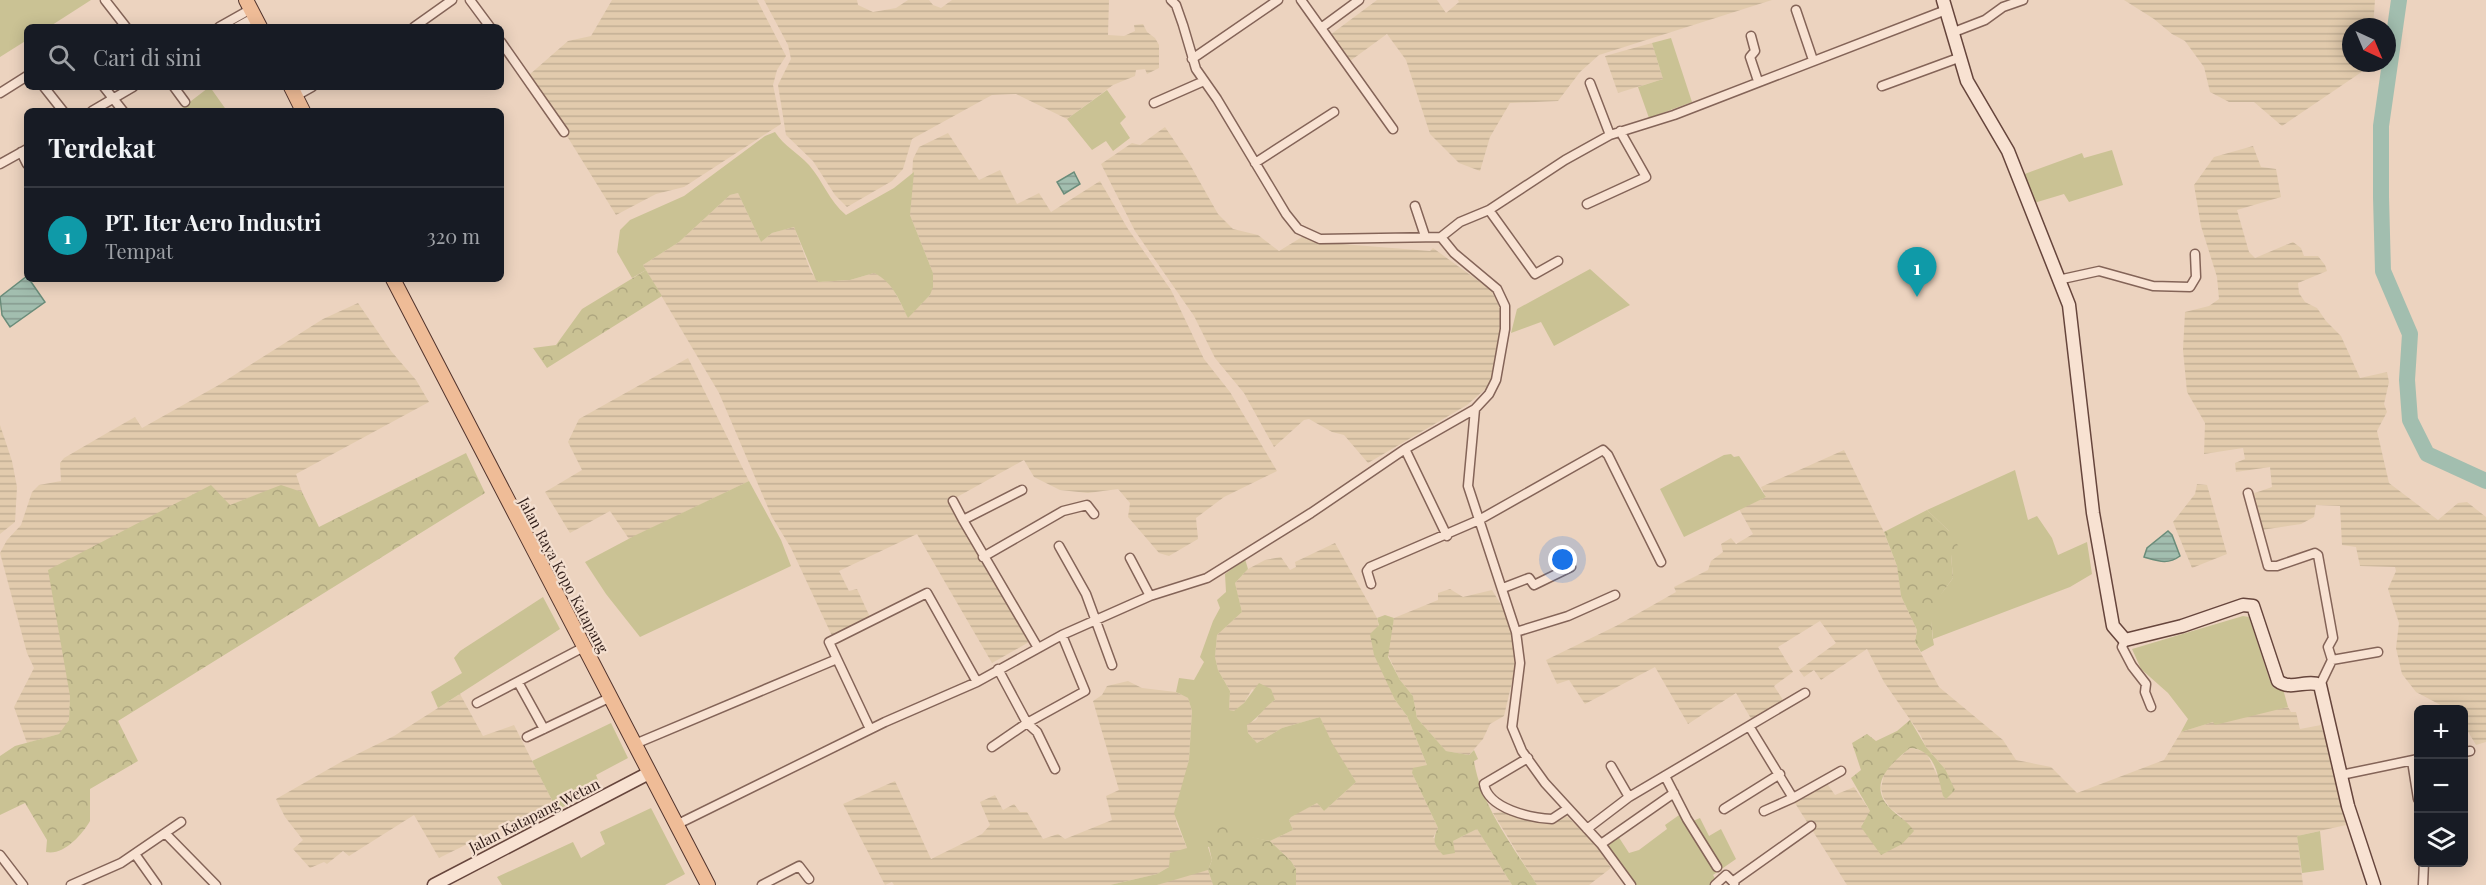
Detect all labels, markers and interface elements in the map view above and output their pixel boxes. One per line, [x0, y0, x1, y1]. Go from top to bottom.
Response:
north arrow [2342, 18, 2396, 72]
search box [24, 24, 504, 90]
icon: search [45, 41, 78, 74]
text: Cari di sini [93, 42, 201, 72]
text: Terdekat [48, 130, 155, 165]
text: PT. Iter Aero Industri [105, 207, 321, 237]
text: 1 [64, 222, 71, 249]
text: 320 m [427, 222, 480, 249]
text: Tempat [105, 237, 173, 264]
pin: 1 [1898, 248, 1936, 297]
street label: Jalan Raya Kopo Katapang [514, 493, 614, 656]
your location [1548, 545, 1577, 574]
map controls [2414, 705, 2468, 867]
button: + [2414, 705, 2468, 759]
button: − [2414, 759, 2468, 813]
street label: Jalan Katapang Wetan [464, 773, 603, 857]
button: layers [2414, 813, 2468, 867]

